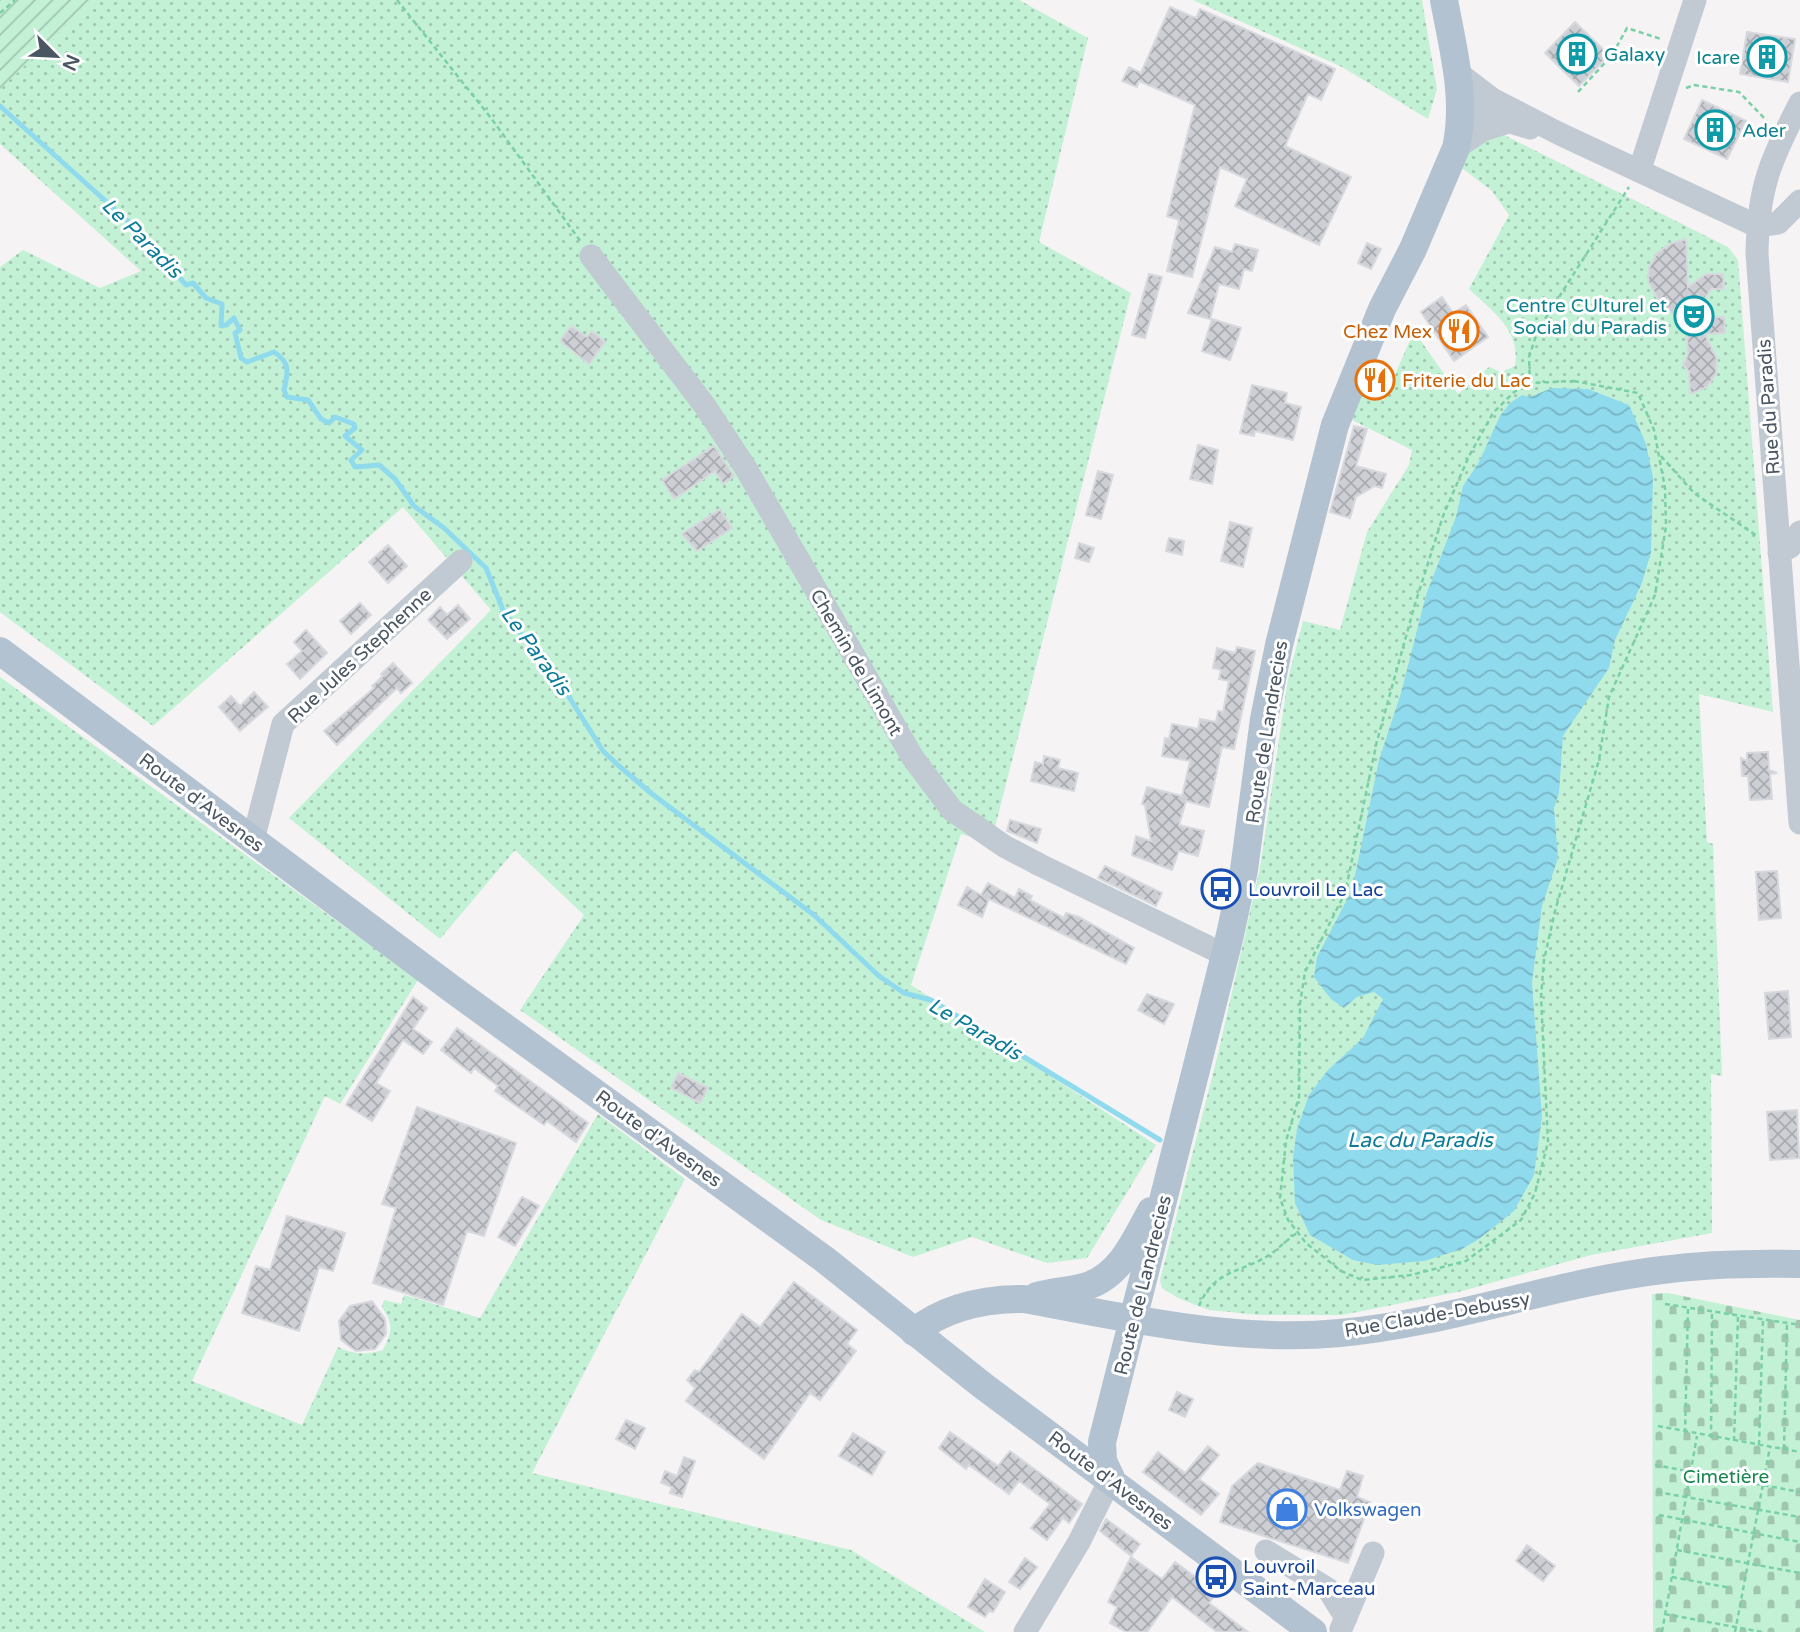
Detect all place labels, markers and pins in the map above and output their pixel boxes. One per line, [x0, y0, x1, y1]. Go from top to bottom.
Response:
building icon: Galaxy [1556, 33, 1598, 75]
building icon: Icare [1746, 36, 1788, 78]
place label: Galaxy [1604, 44, 1665, 66]
place label: Icare [1696, 47, 1740, 69]
building icon: Ader [1694, 109, 1736, 151]
place label: Ader [1742, 120, 1787, 142]
place label: Centre CUlturel et Social du Paradis [1506, 295, 1667, 339]
theatre icon: Centre CUlturel et Social du Paradis [1673, 295, 1715, 337]
restaurant icon: Chez Mex [1438, 310, 1480, 352]
place label: Chez Mex [1343, 321, 1432, 343]
restaurant icon: Friterie du Lac [1354, 359, 1396, 401]
place label: Friterie du Lac [1402, 370, 1531, 392]
bus stop icon: Louvroil Le Lac [1200, 868, 1242, 910]
place label: Louvroil Le Lac [1248, 879, 1383, 901]
shop icon: Volkswagen [1266, 1488, 1308, 1530]
place label: Volkswagen [1314, 1499, 1422, 1521]
bus stop icon: Louvroil Saint-Marceau [1195, 1556, 1237, 1598]
place label: Louvroil Saint-Marceau [1243, 1556, 1375, 1600]

